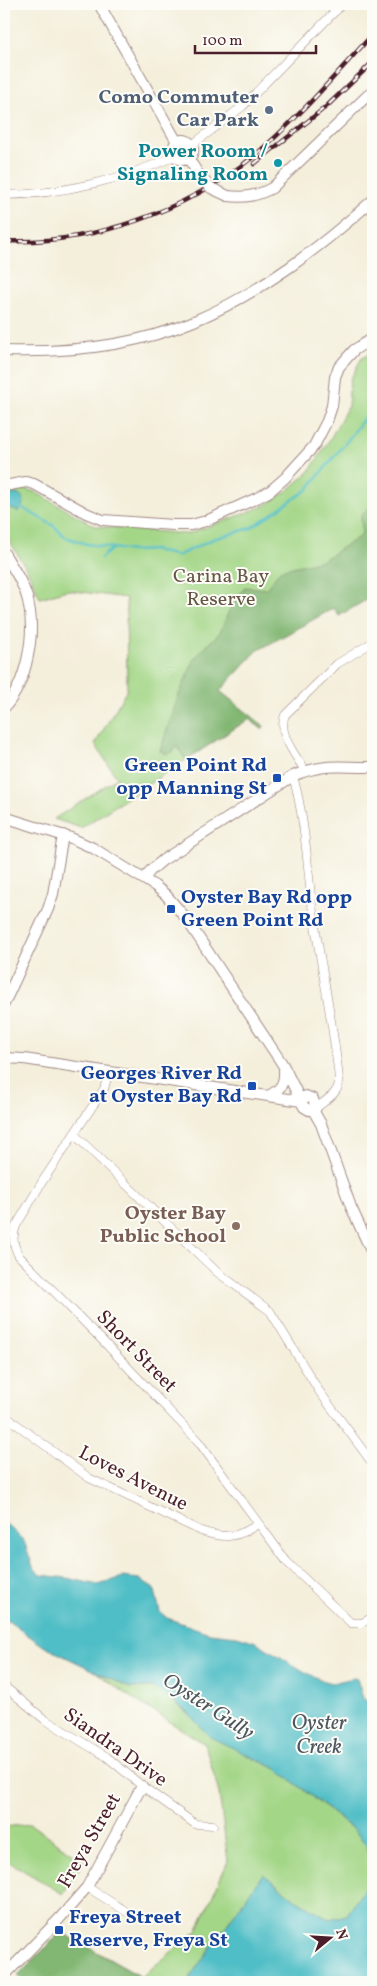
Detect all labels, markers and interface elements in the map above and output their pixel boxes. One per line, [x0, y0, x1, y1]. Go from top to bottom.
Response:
scale bar [195, 22, 316, 54]
text: 100 m [202, 31, 242, 52]
place label: Como Commuter Car Park [98, 84, 259, 135]
marker: Como Commuter Car Park [263, 104, 275, 116]
place label: Power Room / Signaling Room [117, 138, 268, 189]
marker: Power Room / Signaling Room [272, 157, 284, 169]
park label: Carina Bay Reserve [173, 563, 269, 614]
place label: Green Point Rd opp Manning St [116, 752, 267, 803]
marker: Green Point Rd opp Manning St [271, 772, 283, 784]
place label: Oyster Bay Rd opp Green Point Rd [181, 884, 352, 935]
marker: Oyster Bay Rd opp Green Point Rd [165, 903, 177, 915]
place label: Georges River Rd at Oyster Bay Rd [81, 1060, 242, 1111]
marker: Georges River Rd at Oyster Bay Rd [246, 1080, 258, 1092]
place label: Oyster Bay Public School [100, 1200, 226, 1251]
marker: Oyster Bay Public School [230, 1220, 242, 1232]
street label: Short Street [89, 1304, 183, 1400]
street label: Loves Avenue [73, 1439, 193, 1519]
water label: Oyster Gully [156, 1666, 260, 1748]
street label: Siandra Drive [57, 1702, 173, 1794]
water label: Oyster Creek [291, 1709, 347, 1762]
street label: Freya Street [52, 1788, 128, 1894]
place label: Freya Street Reserve, Freya St [69, 1904, 228, 1955]
north arrow [304, 1914, 354, 1964]
marker: Freya Street Reserve, Freya St [53, 1924, 65, 1936]
text: N [330, 1927, 352, 1942]

